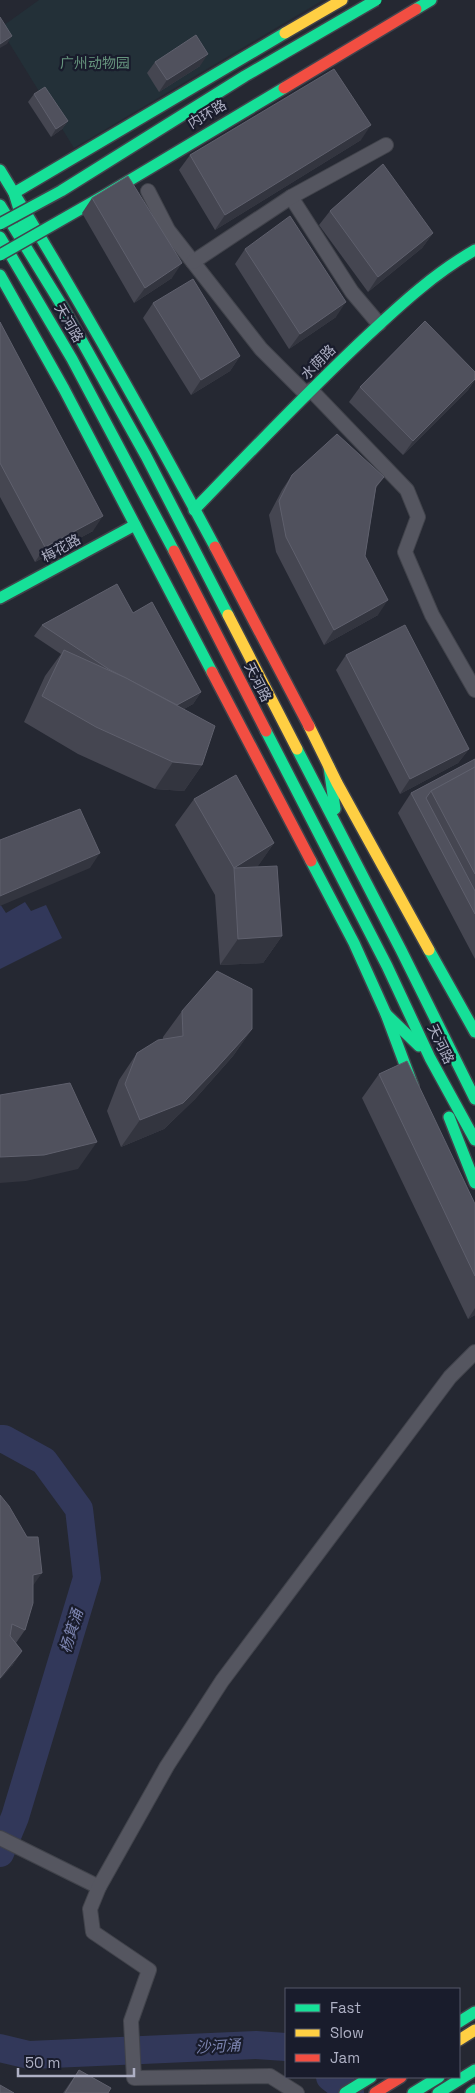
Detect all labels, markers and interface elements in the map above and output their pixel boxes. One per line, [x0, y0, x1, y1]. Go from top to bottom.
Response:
park label: 广州动物园 [60, 54, 130, 72]
street label: 内环路 [184, 95, 230, 133]
street label: 天河路 [51, 300, 87, 346]
street label: 水荫路 [297, 341, 339, 383]
street label: 梅花路 [38, 530, 84, 566]
street label: 天河路 [240, 659, 276, 705]
street label: 天河路 [424, 1021, 458, 1067]
water label: 杨箕涌 [55, 1605, 87, 1655]
legend [285, 1988, 460, 2078]
text: Fast [330, 1998, 361, 2017]
text: Slow [330, 2023, 364, 2042]
water label: 沙河涌 [195, 2035, 243, 2057]
scale bar [18, 2046, 134, 2078]
text: Jam [330, 2048, 360, 2067]
text: 50 m [25, 2053, 60, 2072]

